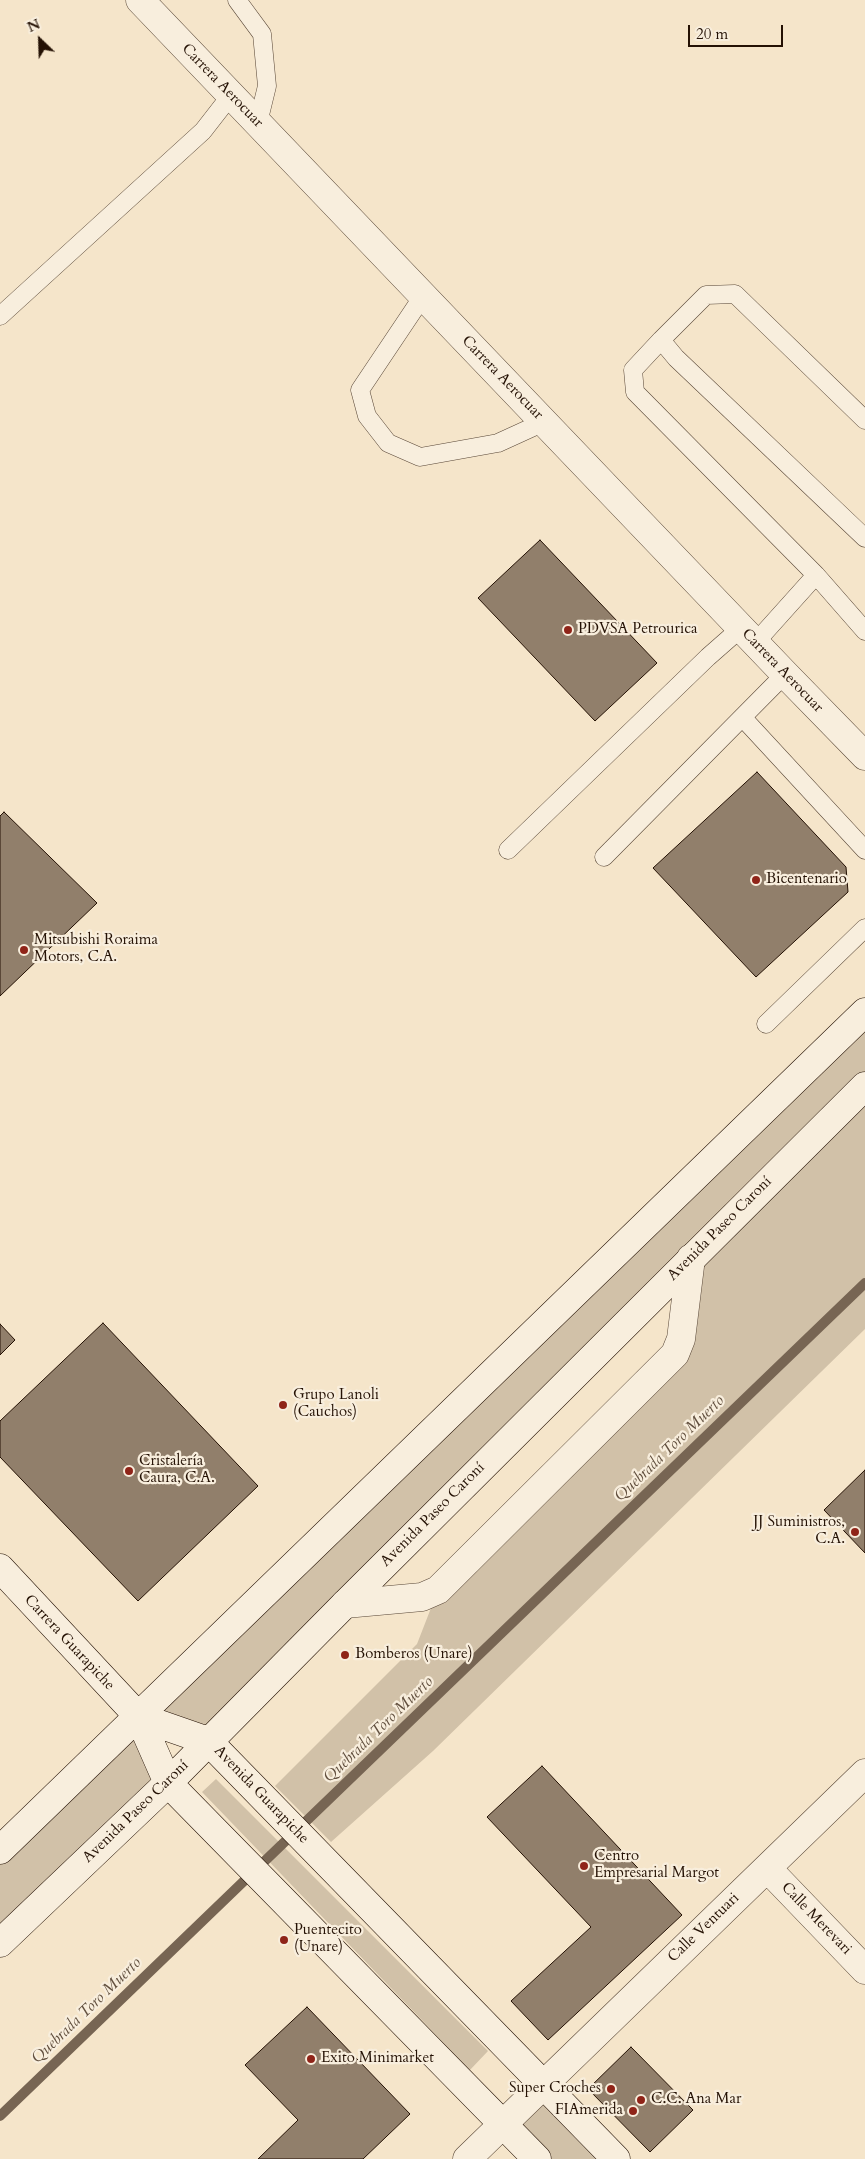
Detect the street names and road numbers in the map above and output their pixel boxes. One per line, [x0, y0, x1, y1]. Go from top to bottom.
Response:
street label: Carrera Aerocuar [177, 40, 267, 132]
street label: Carrera Aerocuar [457, 332, 547, 424]
street label: Carrera Aerocuar [737, 625, 827, 717]
street label: Avenida Paseo Caroní [664, 1173, 776, 1285]
street label: Avenida Paseo Caroní [377, 1459, 489, 1571]
street label: Carrera Guarapiche [20, 1591, 118, 1695]
street label: Avenida Guarapiche [210, 1742, 312, 1848]
street label: Avenida Paseo Caroní [79, 1757, 193, 1867]
street label: Calle Merevari [777, 1879, 855, 1959]
street label: Calle Ventuari [665, 1890, 743, 1966]

